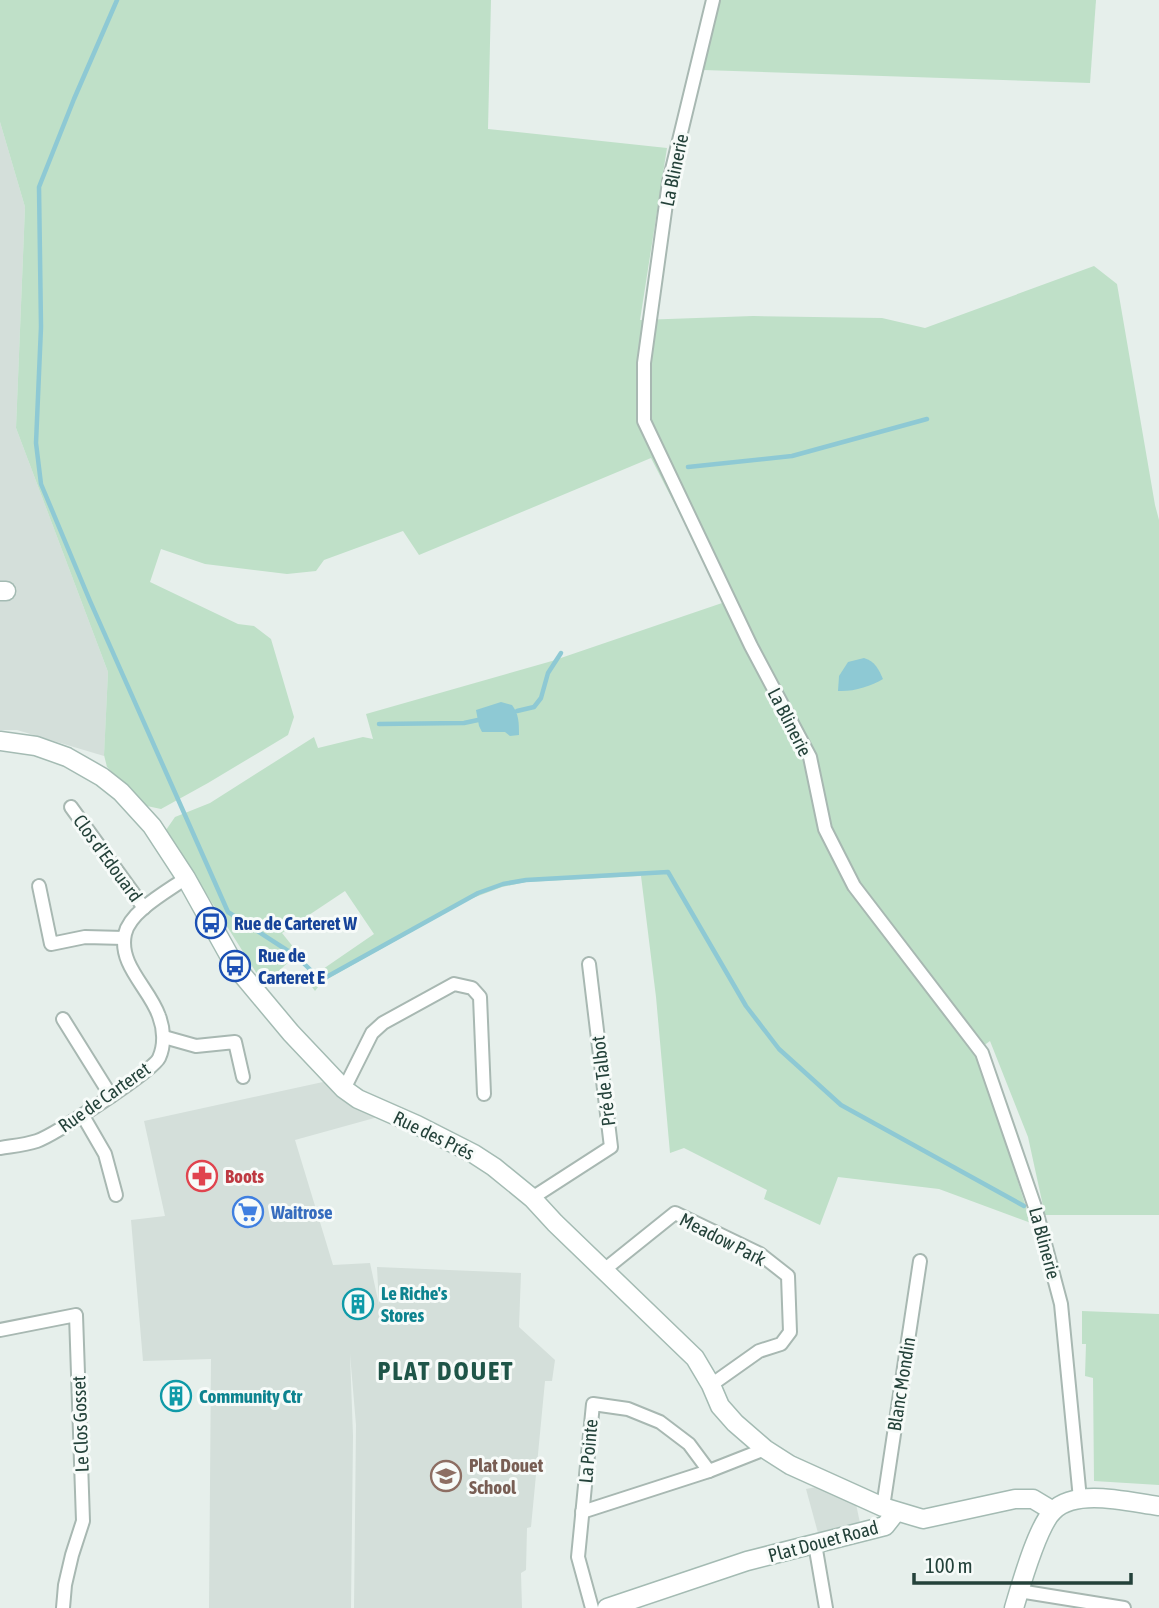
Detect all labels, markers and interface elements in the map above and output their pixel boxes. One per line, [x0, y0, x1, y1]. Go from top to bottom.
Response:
street label: La Blinerie [656, 132, 692, 208]
street label: La Blinerie [763, 684, 817, 760]
street label: Clos d'Edouard [69, 810, 147, 906]
bus stop icon: Rue de Carteret W [194, 906, 228, 940]
place label: Rue de Carteret W [234, 912, 357, 934]
place label: Rue de Carteret E [258, 944, 325, 988]
bus stop icon: Rue de Carteret E [218, 949, 252, 983]
street label: Pré de Talbot [587, 1035, 619, 1127]
street label: Rue de Carteret [54, 1057, 154, 1137]
street label: Rue des Prés [390, 1106, 478, 1164]
pharmacy icon: Boots [185, 1159, 219, 1193]
place label: Boots [225, 1165, 264, 1187]
supermarket icon: Waitrose [231, 1195, 265, 1229]
place label: Waitrose [270, 1201, 333, 1223]
street label: La Blinerie [1025, 1205, 1065, 1281]
street label: Meadow Park [676, 1208, 770, 1270]
place label: Le Riche's Stores [381, 1282, 448, 1326]
building icon: Le Riche's Stores [341, 1287, 375, 1321]
street label: Blanc Mondin [883, 1335, 919, 1433]
district label: PLAT DOUET [377, 1356, 515, 1386]
street label: Le Clos Gosset [67, 1375, 93, 1473]
building icon: Community Ctr [159, 1379, 193, 1413]
place label: Community Ctr [199, 1385, 303, 1407]
street label: La Pointe [574, 1418, 602, 1484]
place label: Plat Douet School [469, 1454, 544, 1498]
school or university icon: Plat Douet School [429, 1459, 463, 1493]
street label: Plat Douet Road [766, 1516, 880, 1566]
scale bar [914, 1542, 1131, 1586]
text: 100 m [925, 1553, 973, 1577]

